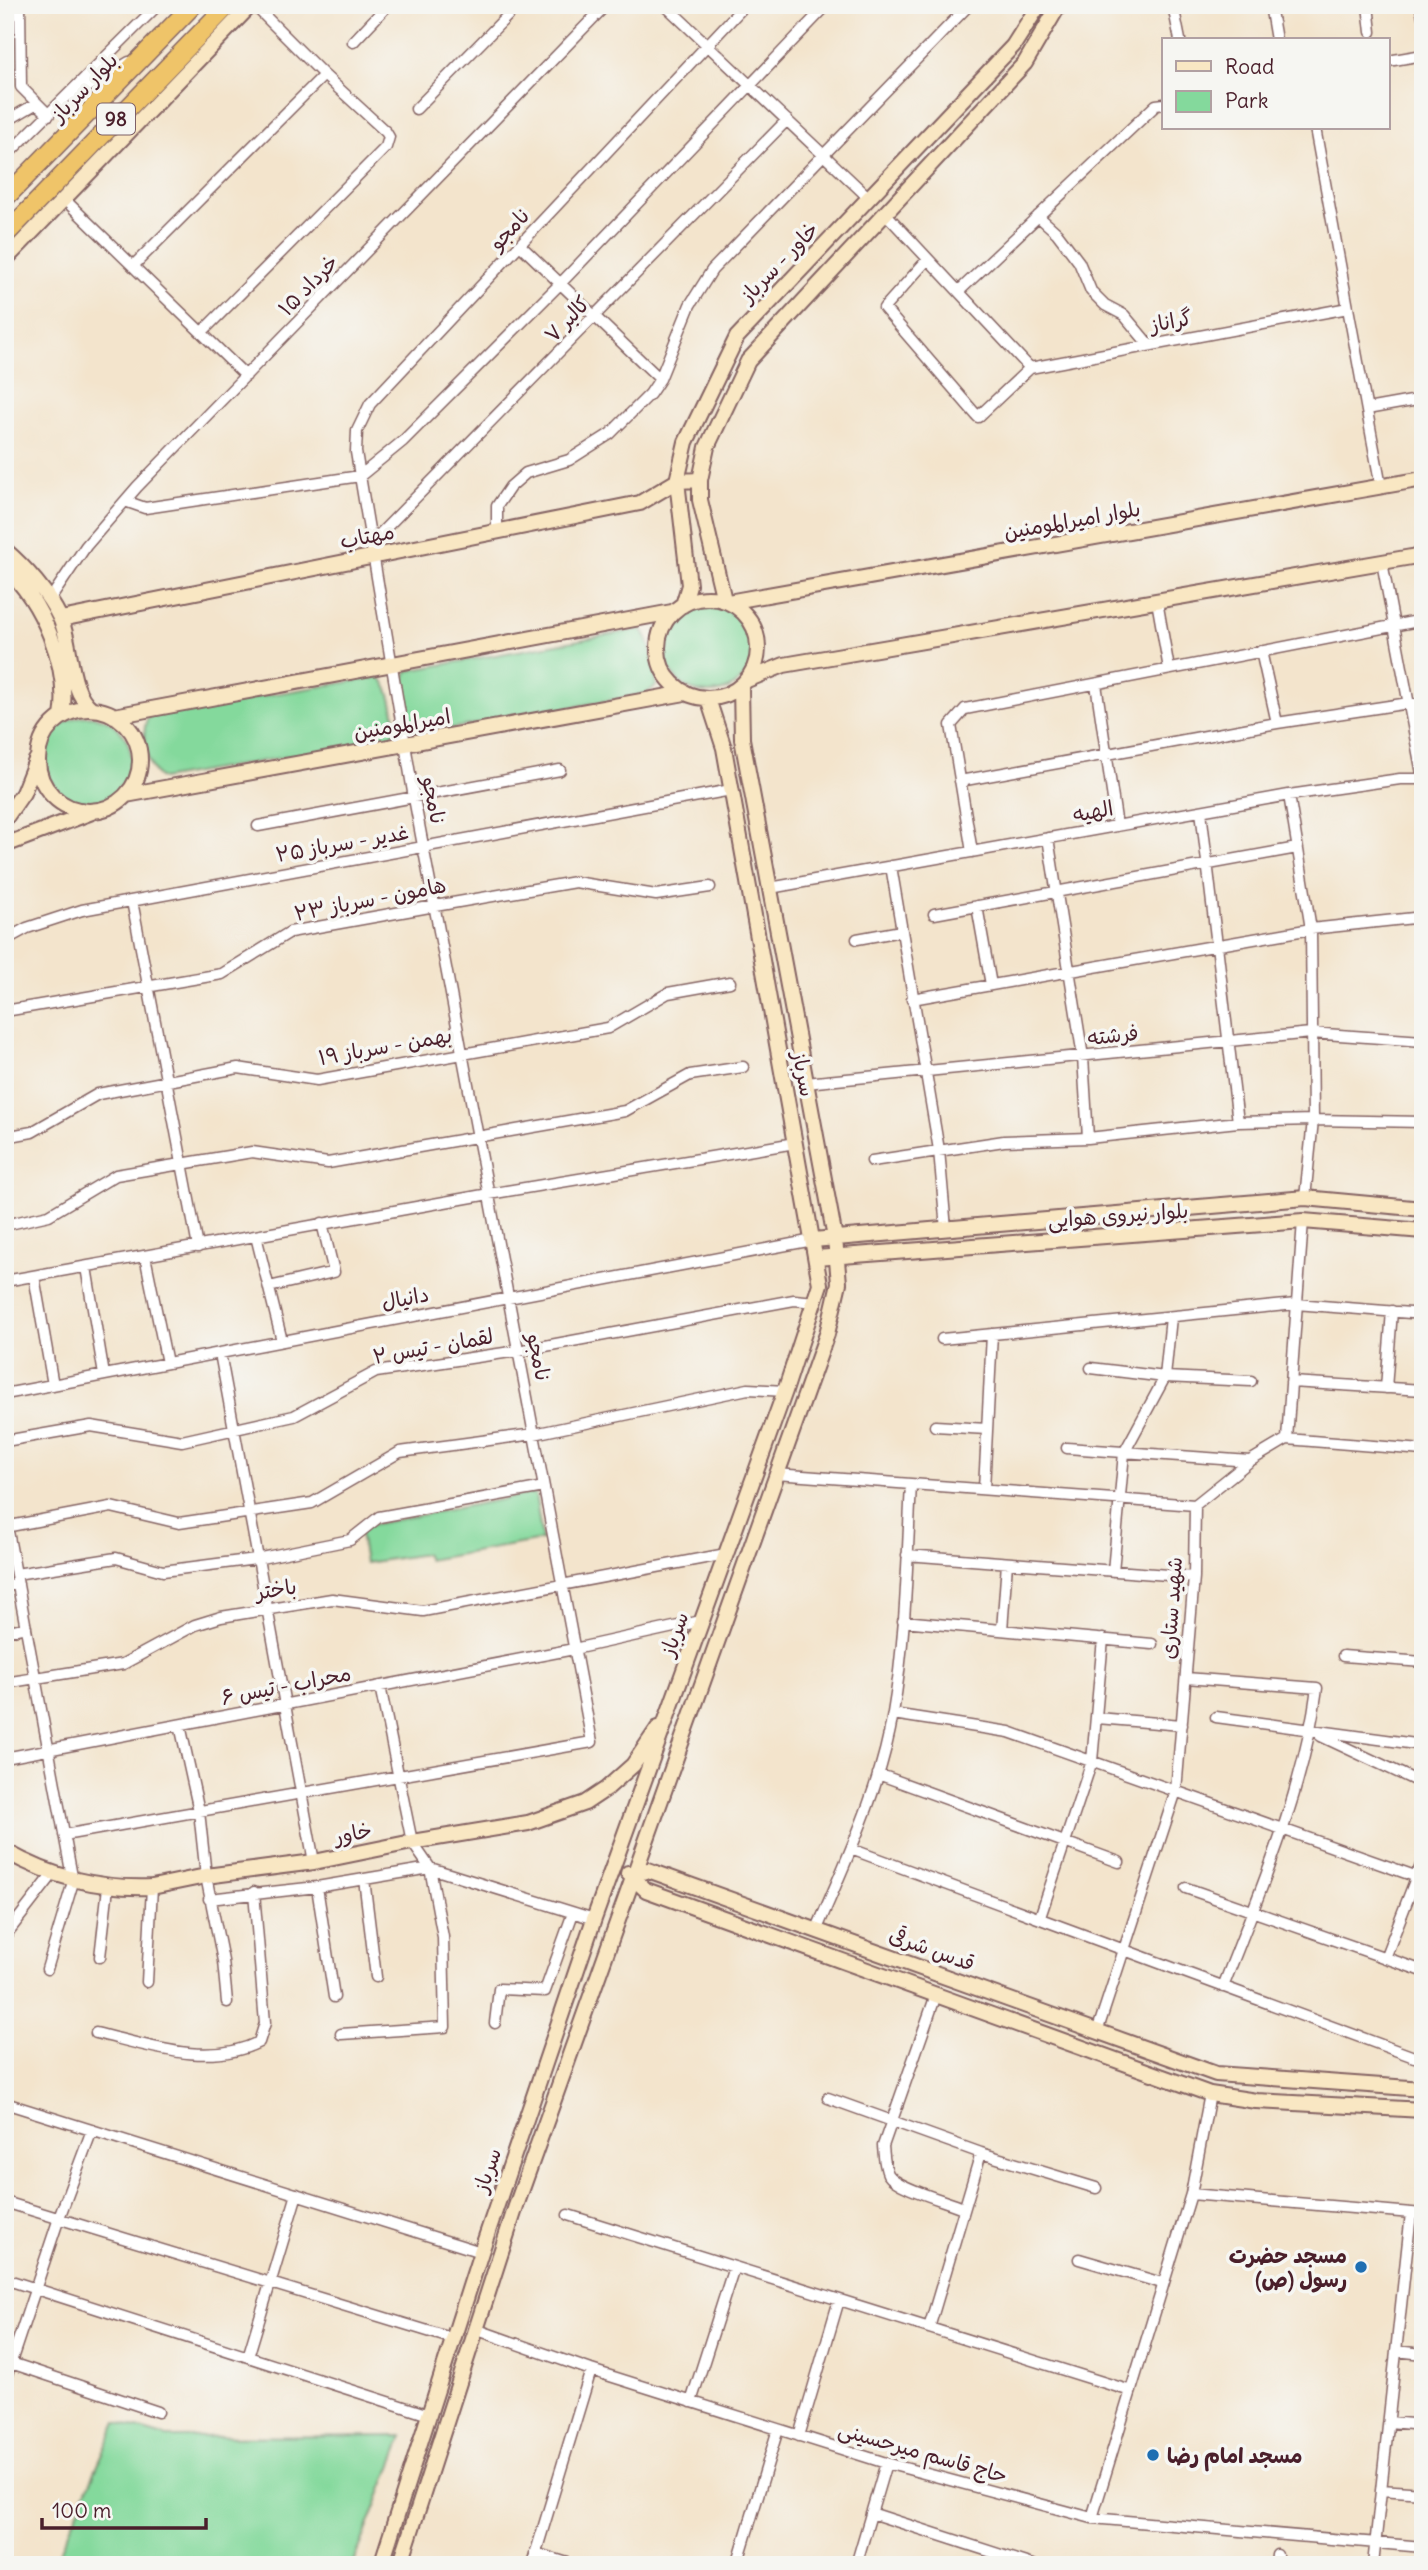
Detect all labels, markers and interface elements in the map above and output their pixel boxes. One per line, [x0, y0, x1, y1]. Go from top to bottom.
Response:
legend [1162, 38, 1390, 130]
street label: بلوار سرباز [43, 47, 123, 129]
text: Road [1225, 53, 1274, 80]
text: Park [1225, 87, 1268, 114]
road number: 98 [97, 104, 135, 134]
street label: نامجو [482, 202, 535, 257]
street label: خاور - سرباز [732, 216, 824, 310]
street label: ۱۵ خرداد [272, 249, 344, 321]
street label: کالبر ۷ [538, 290, 596, 348]
street label: گراناز [1146, 304, 1194, 339]
street label: بلوار امیرالمومنین [1002, 495, 1142, 545]
street label: مهتاب [337, 518, 397, 554]
street label: امیرالمومنین [351, 702, 453, 746]
street label: نامجو [416, 772, 452, 826]
street label: الهیه [1071, 794, 1115, 828]
street label: غدیر - سرباز ۲۵ [273, 818, 411, 868]
street label: هامون - سرباز ۲۳ [292, 871, 448, 927]
street label: فرشته [1086, 1019, 1140, 1051]
street label: بهمن - سرباز ۱۹ [316, 1021, 454, 1071]
street label: سرباز [786, 1047, 822, 1099]
street label: بلوار نیروی هوایی [1047, 1197, 1189, 1234]
street label: دانیال [379, 1280, 431, 1316]
street label: لقمان - تیس ۲ [371, 1322, 495, 1370]
street label: نامجو [521, 1329, 557, 1383]
street label: شهید ستاری [1154, 1556, 1188, 1660]
street label: باختر [252, 1572, 298, 1606]
street label: سرباز [653, 1608, 694, 1662]
street label: محراب - تیس ۶ [219, 1659, 353, 1711]
street label: خاور [330, 1816, 374, 1851]
street label: قدس شرقی [885, 1921, 979, 1977]
street label: سرباز [466, 2144, 507, 2198]
place label: مسجد حضرت رسول (ص) [1229, 2242, 1347, 2293]
marker: مسجد حضرت رسول (ص) [1353, 2259, 1369, 2275]
street label: حاج قاسم میرحسینی [835, 2415, 1011, 2492]
place label: مسجد امام رضا [1167, 2442, 1302, 2472]
marker: مسجد امام رضا [1145, 2447, 1161, 2463]
scale bar [42, 2486, 206, 2530]
text: 100 m [52, 2497, 111, 2524]

